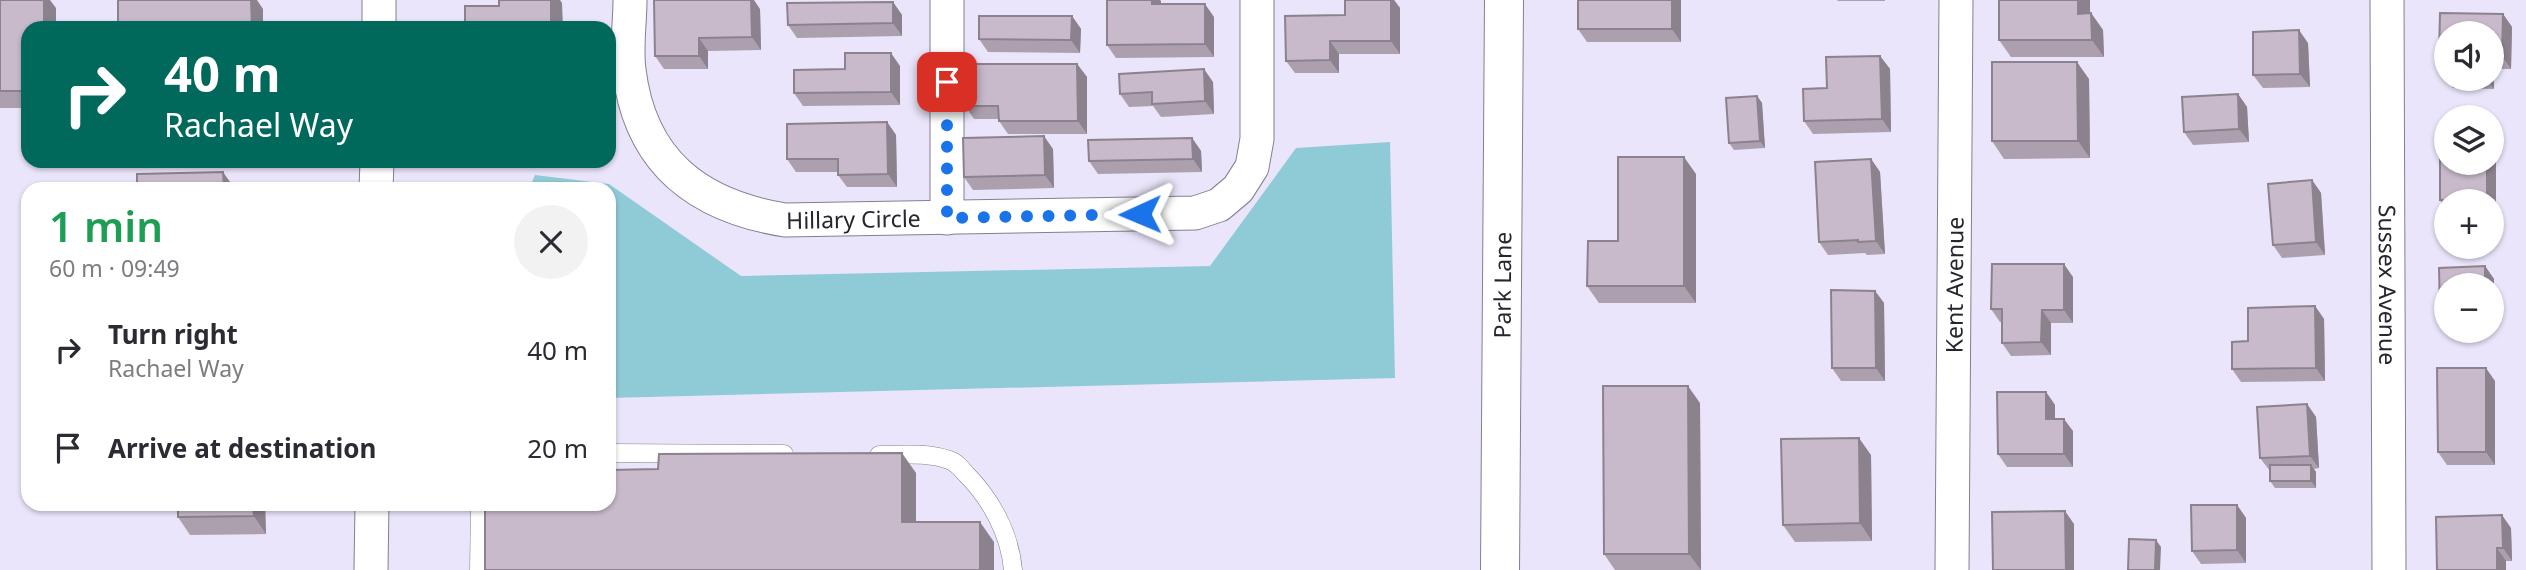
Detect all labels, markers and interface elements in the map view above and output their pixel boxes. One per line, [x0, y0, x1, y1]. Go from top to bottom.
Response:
map controls [2434, 21, 2504, 343]
button: sound [2434, 21, 2504, 91]
text: 40 m [164, 40, 281, 106]
icon: right [49, 49, 140, 140]
pin [917, 52, 977, 112]
icon: arrive [928, 63, 966, 101]
text: Rachael Way [164, 103, 353, 146]
button: layers [2434, 105, 2504, 175]
position arrow [1103, 177, 1177, 251]
button: + [2434, 189, 2504, 259]
text: 1 min [49, 197, 163, 254]
street label: Hillary Circle [786, 202, 921, 236]
button: close [514, 205, 588, 279]
street label: Sussex Avenue [2372, 205, 2404, 365]
street label: Kent Avenue [1938, 217, 1970, 353]
street label: Park Lane [1486, 232, 1518, 339]
text: 60 m · 09:49 [49, 252, 180, 284]
button: − [2434, 273, 2504, 343]
text: Turn right [108, 316, 238, 352]
icon: right [49, 331, 87, 369]
text: 40 m [527, 332, 588, 368]
text: Rachael Way [108, 352, 244, 384]
icon: arrive [49, 429, 87, 467]
text: Arrive at destination [108, 430, 377, 466]
text: 20 m [527, 430, 588, 466]

